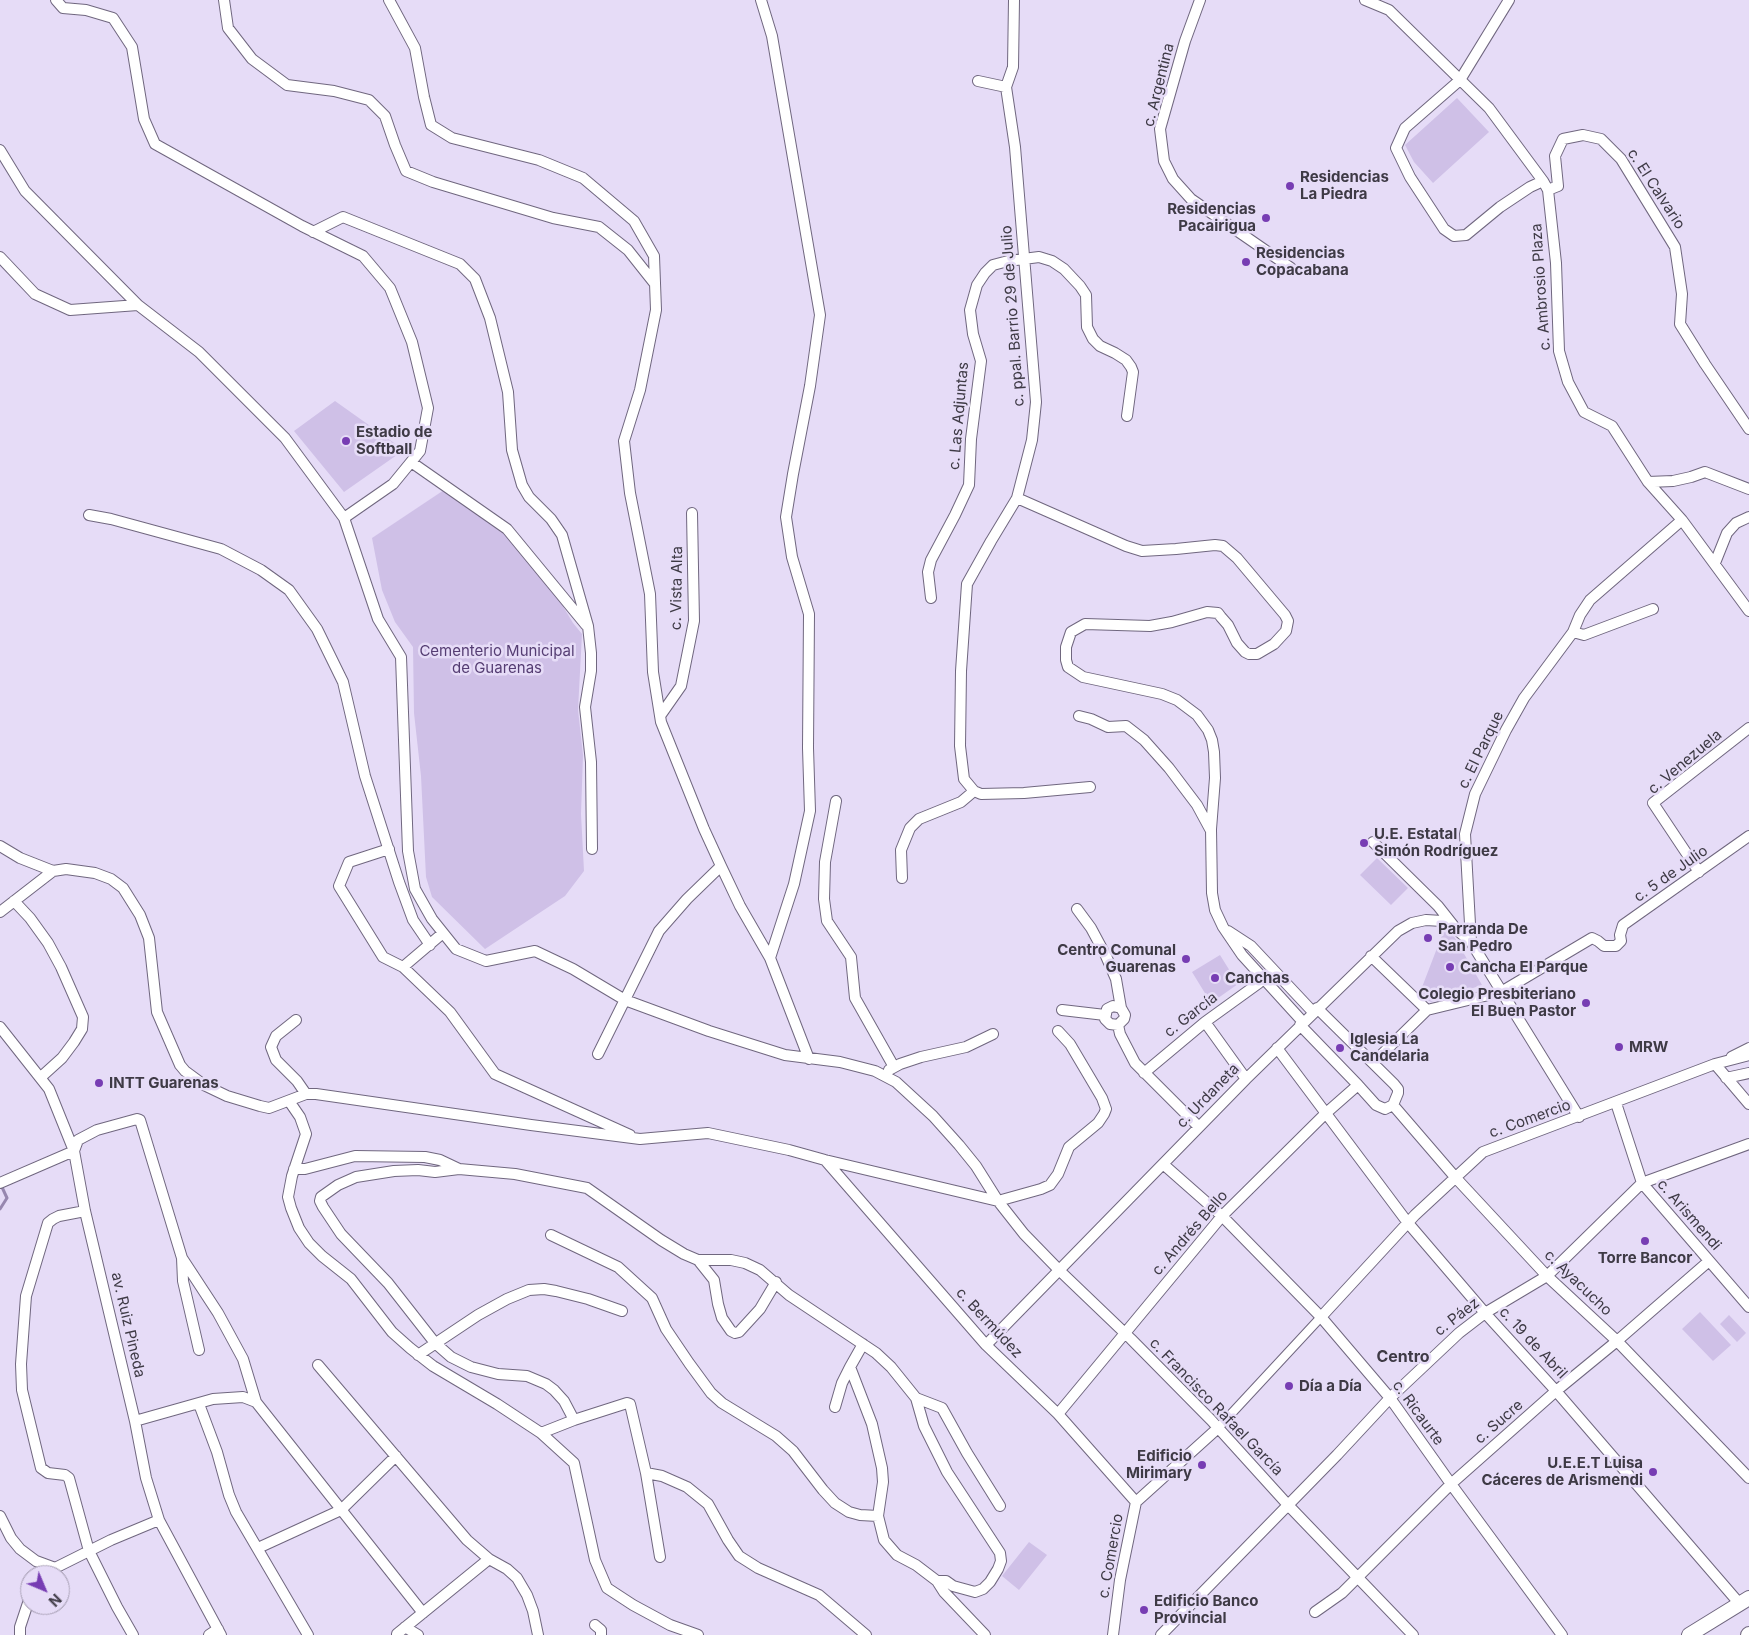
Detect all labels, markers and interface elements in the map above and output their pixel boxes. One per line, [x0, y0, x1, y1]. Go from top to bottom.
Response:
street label: c. Argentina [1140, 41, 1178, 129]
street label: c. El Calvario [1623, 145, 1689, 233]
place label: Residencias La Piedra [1300, 168, 1389, 203]
marker: Residencias La Piedra [1284, 180, 1296, 192]
place label: Residencias Pacairigua [1167, 200, 1256, 235]
marker: Residencias Pacairigua [1260, 212, 1272, 224]
street label: c. Ambrosio Plaza [1528, 223, 1554, 351]
street label: c. ppal. Barrio 29 de Julio [998, 225, 1028, 407]
place label: Residencias Copacabana [1256, 244, 1349, 279]
marker: Residencias Copacabana [1240, 256, 1252, 268]
street label: c. Las Adjuntas [945, 361, 973, 471]
place label: Estadio de Softball [356, 423, 432, 458]
marker: Estadio de Softball [340, 435, 352, 447]
street label: c. Vista Alta [667, 546, 687, 630]
park label: Cementerio Municipal de Guarenas [419, 642, 575, 677]
street label: c. El Parque [1454, 708, 1508, 792]
street label: c. Venezuela [1644, 726, 1726, 798]
place label: U.E. Estatal Simón Rodríguez [1374, 825, 1498, 860]
marker: U.E. Estatal Simón Rodríguez [1358, 837, 1370, 849]
street label: c. 5 de Julio [1630, 842, 1712, 906]
place label: Parranda De San Pedro [1438, 920, 1528, 955]
marker: Parranda De San Pedro [1422, 932, 1434, 944]
place label: Centro Comunal Guarenas [1057, 941, 1176, 976]
marker: Centro Comunal Guarenas [1180, 953, 1192, 965]
place label: Cancha El Parque [1460, 958, 1588, 976]
marker: Cancha El Parque [1444, 961, 1456, 973]
place label: Canchas [1225, 969, 1289, 987]
marker: Canchas [1209, 972, 1221, 984]
place label: Colegio Presbiteriano El Buen Pastor [1418, 985, 1576, 1020]
street label: c. García [1161, 989, 1221, 1041]
marker: Colegio Presbiteriano El Buen Pastor [1580, 997, 1592, 1009]
place label: Iglesia La Candelaria [1350, 1030, 1429, 1065]
place label: MRW [1629, 1038, 1668, 1056]
marker: MRW [1613, 1041, 1625, 1053]
marker: Iglesia La Candelaria [1334, 1042, 1346, 1054]
street label: c. Urdaneta [1173, 1060, 1243, 1132]
place label: INTT Guarenas [109, 1074, 219, 1092]
marker: INTT Guarenas [93, 1077, 105, 1089]
street label: c. Comercio [1487, 1096, 1573, 1142]
street label: c. Arismendi [1653, 1176, 1725, 1254]
street label: c. Andrés Bello [1148, 1187, 1232, 1279]
marker: Torre Bancor [1639, 1235, 1651, 1247]
street label: c. Ayacucho [1540, 1246, 1616, 1320]
place label: Torre Bancor [1598, 1249, 1692, 1267]
street label: av. Ruiz Pineda [107, 1271, 149, 1379]
street label: c. Bermúdez [952, 1284, 1026, 1362]
street label: c. Páez [1431, 1294, 1483, 1340]
street label: c. 19 de Abril [1495, 1303, 1571, 1383]
street label: c. Francisco Rafael García [1146, 1334, 1286, 1480]
district label: Centro [1376, 1347, 1430, 1367]
place label: Día a Día [1299, 1377, 1362, 1395]
street label: c. Ricaurte [1388, 1377, 1448, 1449]
marker: Día a Día [1283, 1380, 1295, 1392]
street label: c. Sucre [1471, 1396, 1527, 1448]
place label: Edificio Mirimary [1126, 1447, 1192, 1482]
place label: U.E.E.T Luisa Cáceres de Arismendi [1481, 1454, 1643, 1489]
marker: Edificio Mirimary [1196, 1459, 1208, 1471]
marker: U.E.E.T Luisa Cáceres de Arismendi [1647, 1466, 1659, 1478]
street label: c. Comercio [1095, 1512, 1127, 1600]
north arrow [20, 1565, 70, 1615]
text: N [45, 1590, 65, 1610]
place label: Edificio Banco Provincial [1154, 1592, 1258, 1627]
marker: Edificio Banco Provincial [1138, 1604, 1150, 1616]

